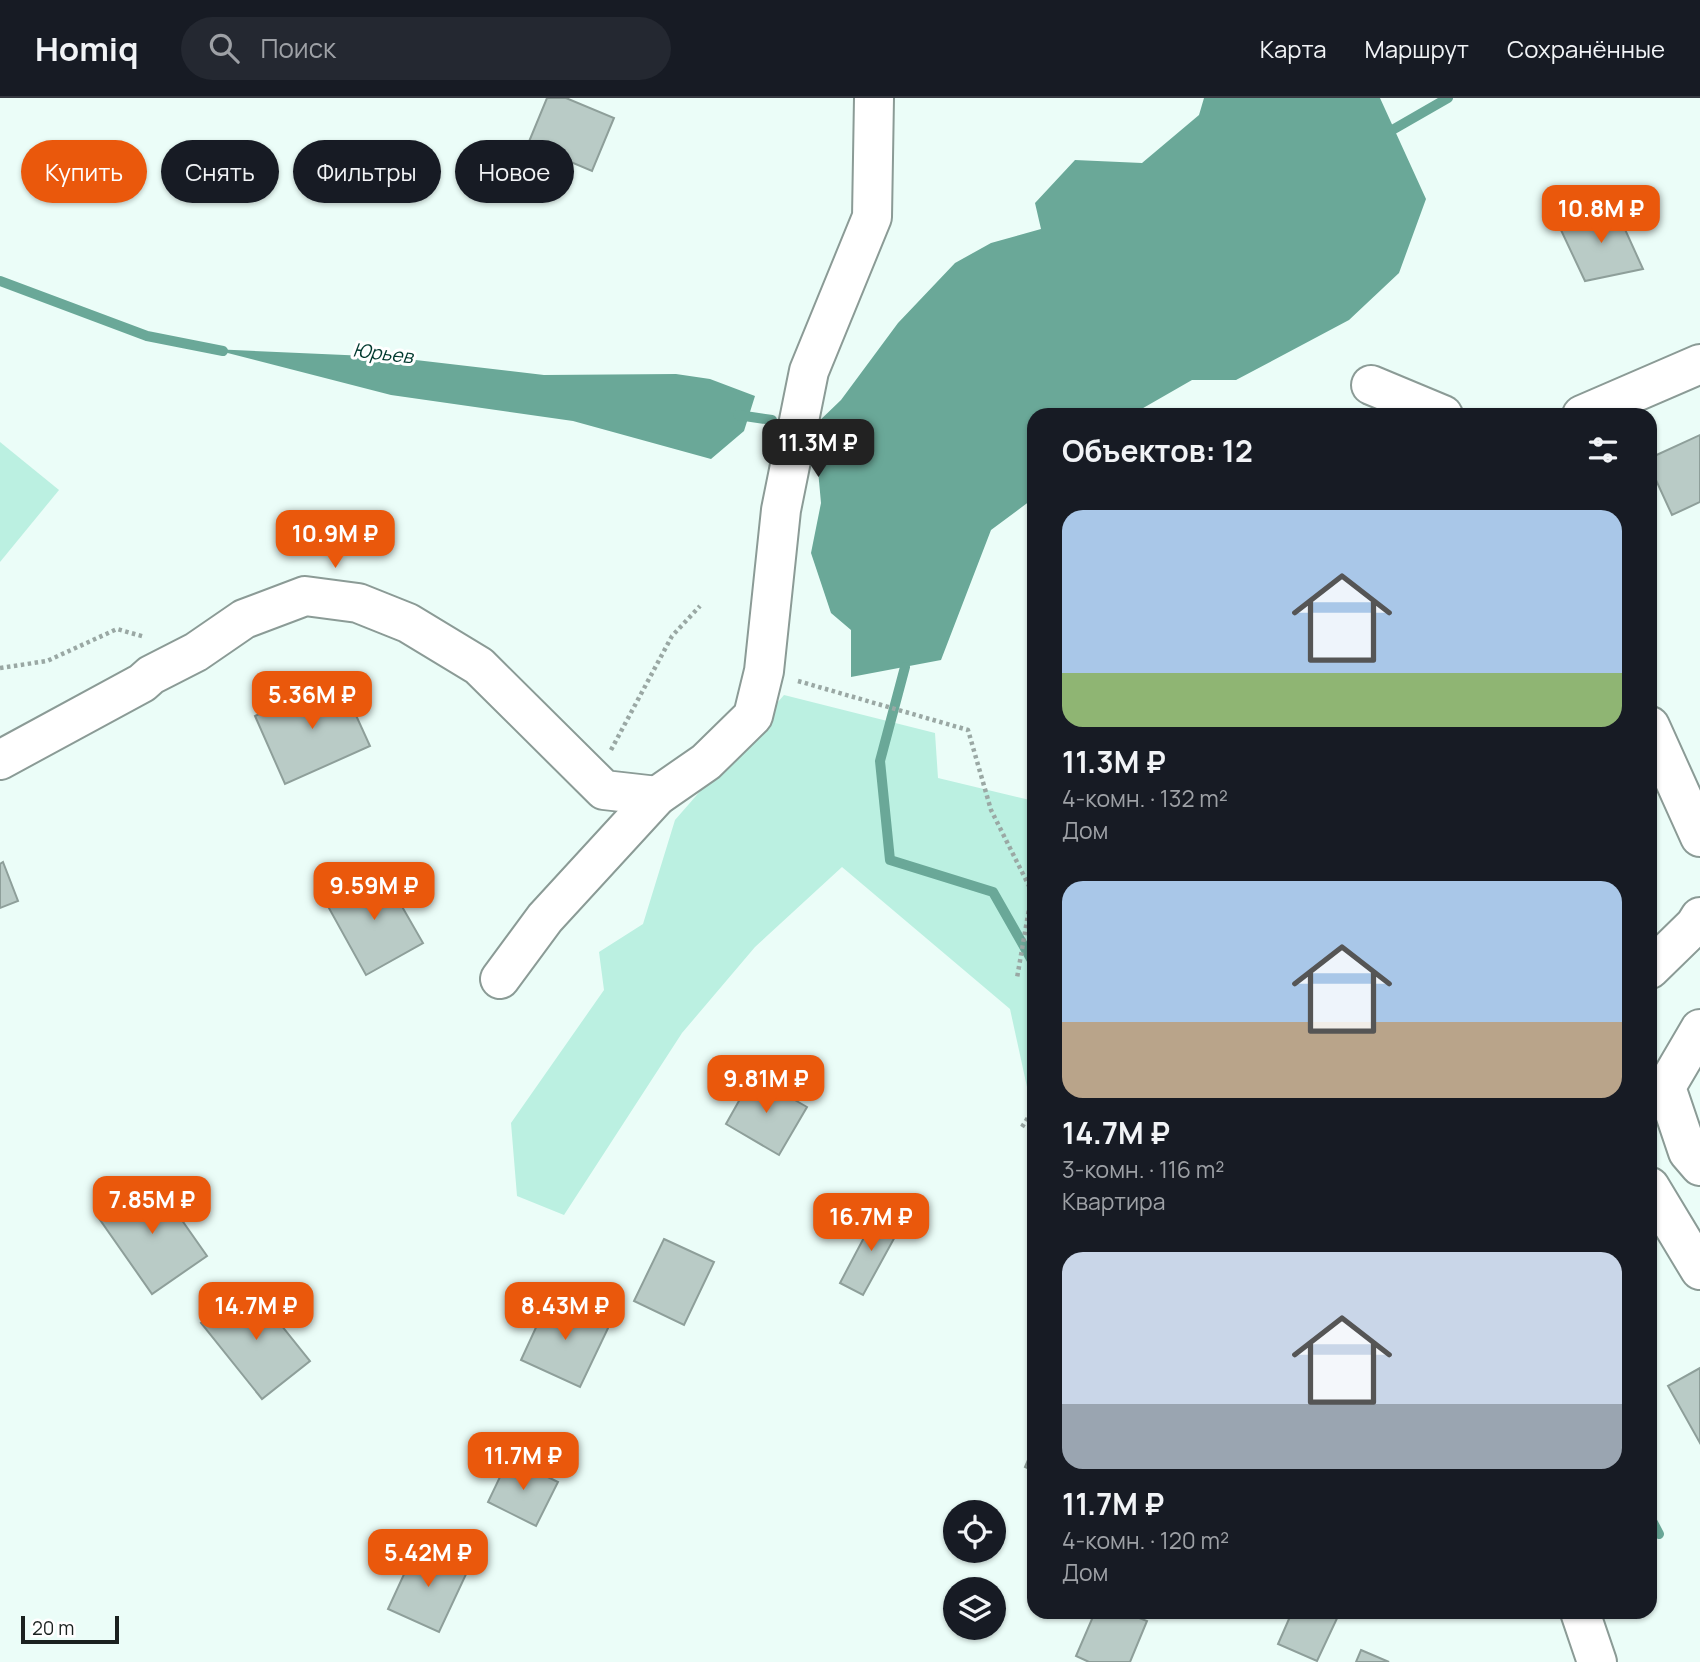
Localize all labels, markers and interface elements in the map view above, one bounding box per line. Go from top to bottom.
search box [181,17,671,80]
text: Homiq [35,26,139,71]
icon: search [205,29,243,67]
text: Поиск [261,30,336,66]
text: Карта [1260,32,1327,65]
text: Маршрут [1365,32,1469,65]
text: Сохранённые [1507,32,1665,65]
chip: Купить [21,140,147,203]
chip: Снять [161,140,279,203]
chip: Фильтры [293,140,441,203]
chip: Новое [455,140,574,203]
pin: 10.8M ₽ [1536,186,1666,245]
text: 10.8M ₽ [1558,192,1644,224]
water label: Юрьев [352,336,416,370]
pin: 11.3M ₽ [753,420,883,479]
text: 11.3M ₽ [778,426,858,458]
text: Объектов: 12 [1062,430,1253,471]
icon: filters [1584,431,1622,469]
pin: 10.9M ₽ [270,510,400,570]
text: 10.9M ₽ [292,517,378,549]
icon: home [1279,555,1405,681]
pin: 5.36M ₽ [247,672,377,731]
text: 5.36M ₽ [268,678,356,710]
text: 11.3M ₽ [1062,741,1166,782]
text: 4-комн. · 132 m² [1062,782,1228,814]
text: Дом [1062,814,1108,846]
pin: 9.59M ₽ [309,862,439,922]
text: 9.59M ₽ [330,869,418,901]
icon: home [1279,926,1405,1052]
pin: 9.81M ₽ [701,1056,831,1115]
text: 9.81M ₽ [723,1062,809,1094]
text: 14.7M ₽ [1062,1112,1170,1153]
text: 3-комн. · 116 m² [1062,1153,1224,1185]
pin: 7.85M ₽ [87,1176,217,1236]
text: 7.85M ₽ [109,1183,195,1215]
text: Квартира [1062,1185,1166,1217]
pin: 16.7M ₽ [806,1194,936,1253]
text: 16.7M ₽ [829,1200,913,1232]
pin: 14.7M ₽ [191,1282,321,1342]
pin: 8.43M ₽ [500,1282,630,1342]
text: 14.7M ₽ [215,1289,297,1321]
text: 8.43M ₽ [521,1289,609,1321]
icon: home [1279,1297,1405,1423]
pin: 11.7M ₽ [458,1432,588,1492]
text: 11.7M ₽ [484,1439,562,1471]
text: 11.7M ₽ [1062,1483,1164,1524]
map controls [943,1500,1006,1640]
button: locate [943,1500,1006,1563]
text: 4-комн. · 120 m² [1062,1524,1229,1556]
pin: 5.42M ₽ [363,1530,493,1589]
text: 5.42M ₽ [384,1536,472,1568]
text: Дом [1062,1556,1108,1588]
button: layers [943,1577,1006,1640]
scale bar [21,1613,119,1645]
text: 20 m [32,1615,74,1641]

